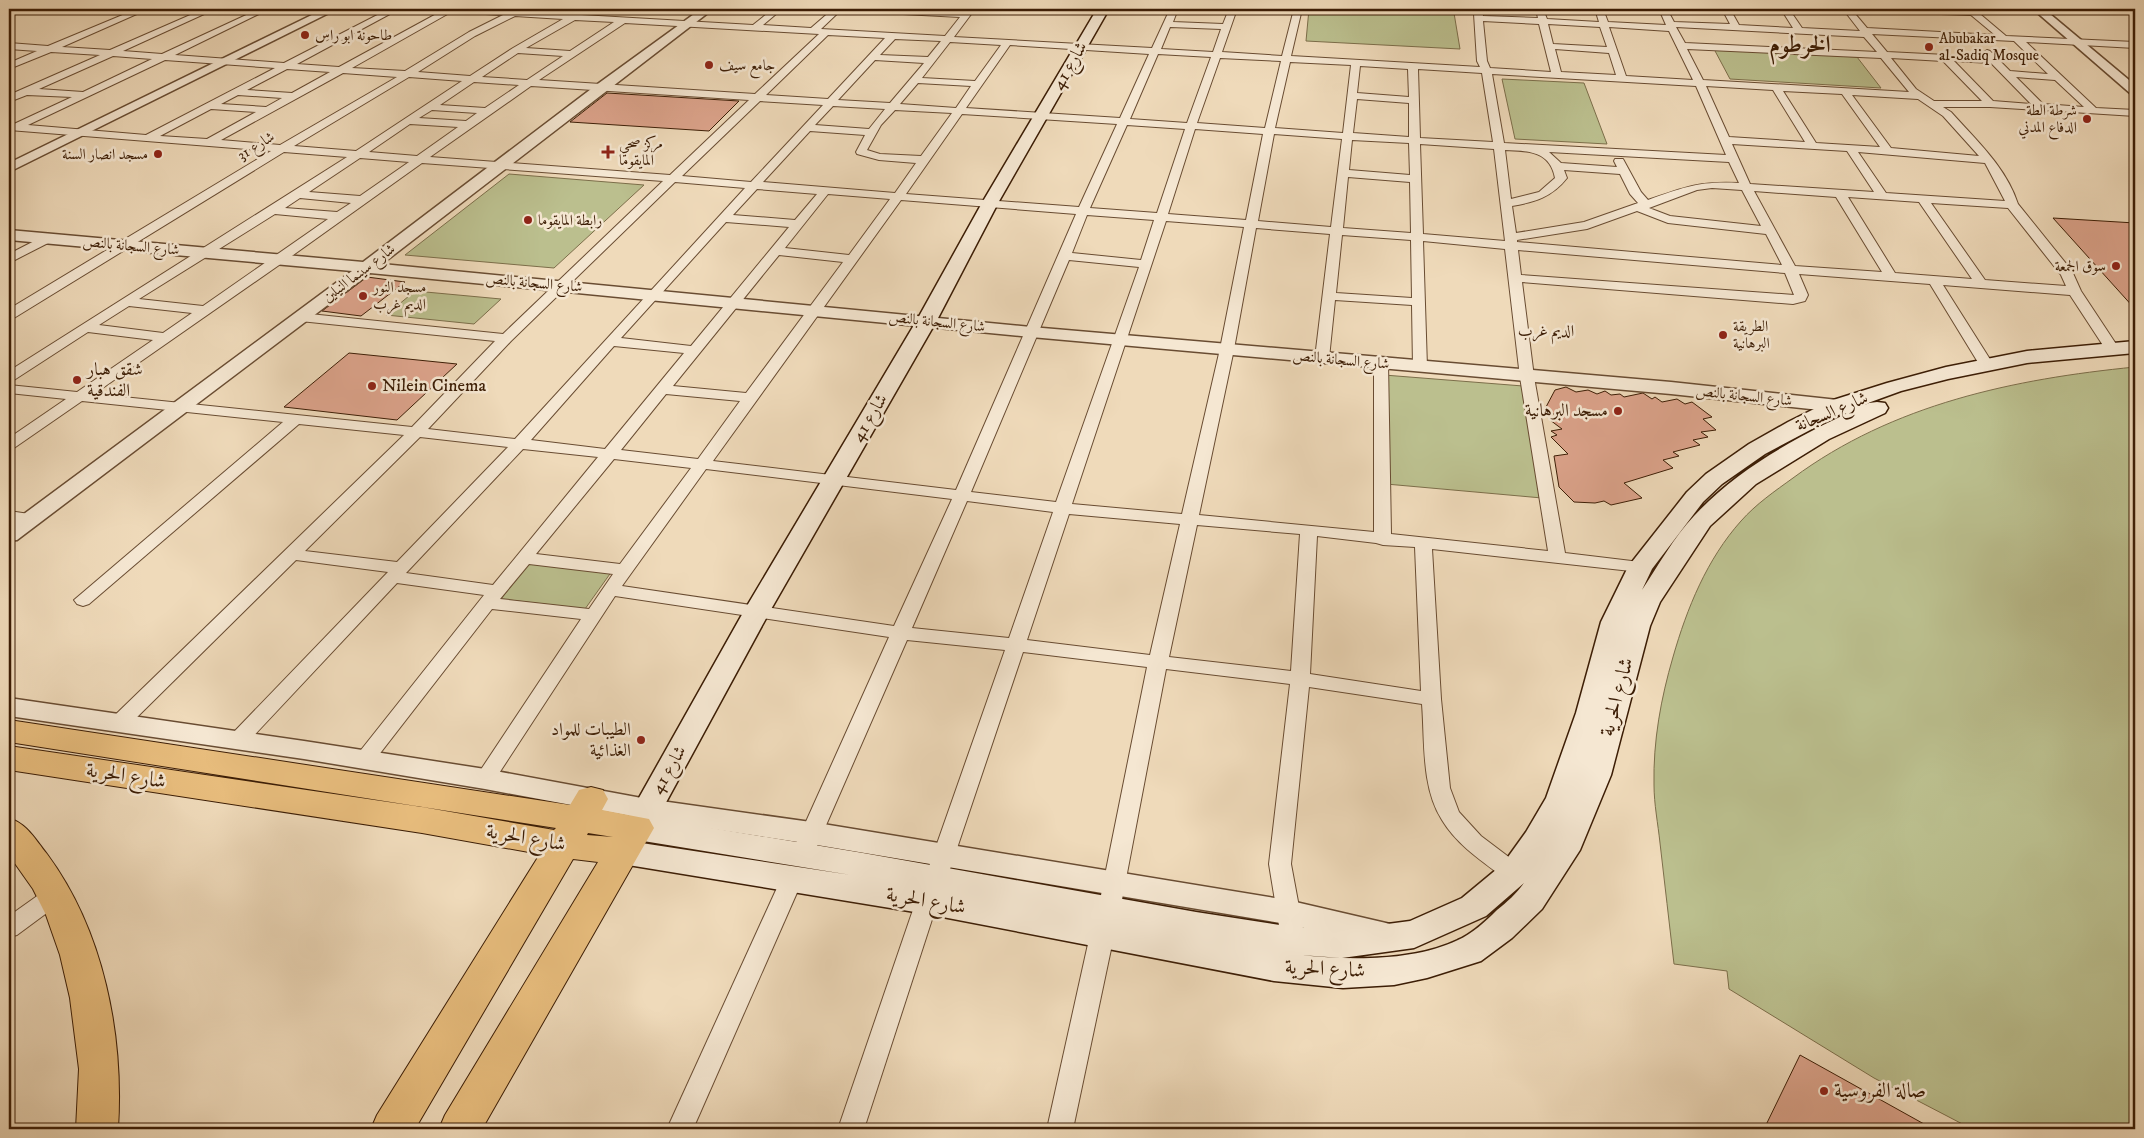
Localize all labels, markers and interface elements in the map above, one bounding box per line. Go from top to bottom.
place label: طاحونة ابو راس [315,26,392,45]
marker: طاحونة ابو راس [299,29,311,41]
place label: Abubakar al-Sadiq Mosque [1939,29,2039,65]
district label: الخرطوم [1769,30,1831,65]
street label: شارع 41 [1047,38,1095,96]
marker: Abubakar al-Sadiq Mosque [1923,41,1935,53]
place label: جامع سيف [719,56,775,79]
marker: جامع سيف [703,59,715,71]
place label: شرطة الطة الدفاع المدني [2018,101,2077,140]
marker: شرطة الطة الدفاع المدني [2081,113,2093,125]
street label: شارع 31 [234,127,280,167]
place label: مركز صحي المايقوما [619,134,663,170]
place label: مسجد انصار السنة [62,145,148,164]
marker: مركز صحي المايقوما [601,145,615,159]
marker: مسجد انصار السنة [152,148,164,160]
place label: رابطة المايقوما [538,211,602,230]
marker: رابطة المايقوما [522,214,534,226]
street label: شارع السجانة بالنص [82,232,180,263]
street label: شارع سينما النيلين [319,239,401,309]
place label: سوق الجمعة [2055,257,2106,276]
marker: سوق الجمعة [2110,260,2122,272]
street label: شارع السجانة بالنص [485,269,583,300]
place label: مسجد النور الديم غرب [371,278,426,317]
marker: مسجد النور الديم غرب [357,290,369,302]
street label: شارع السجانة بالنص [887,307,986,340]
place label: الطريقة البرهانية [1733,317,1770,353]
district label: الديم غرب [1518,321,1574,345]
marker: الطريقة البرهانية [1717,329,1729,341]
street label: شارع السجانة بالنص [1292,346,1390,377]
place label: شقق هبار الفندقية [85,359,143,402]
marker: شقق هبار الفندقية [71,374,83,386]
place label: Nilein Cinema [382,375,487,397]
marker: Nilein Cinema [366,380,378,392]
street label: شارع السجانة بالنص [1694,381,1793,414]
street label: شارع السجانة [1793,387,1873,440]
street label: شارع 41 [847,390,895,448]
place label: مسجد البرهانية [1525,400,1608,422]
marker: مسجد البرهانية [1612,405,1624,417]
street label: شارع الحرية [1594,655,1644,740]
place label: الطيبات للمواد الغذائية [551,719,631,762]
marker: الطيبات للمواد الغذائية [635,734,647,746]
street label: شارع 41 [646,742,694,800]
street label: شارع الحرية [84,757,168,799]
street label: شارع الحرية [483,818,568,862]
street label: شارع الحرية [883,881,968,925]
street label: شارع الحرية [1284,954,1366,988]
place label: صالة الفروسية [1834,1078,1926,1104]
marker: صالة الفروسية [1818,1085,1830,1097]

